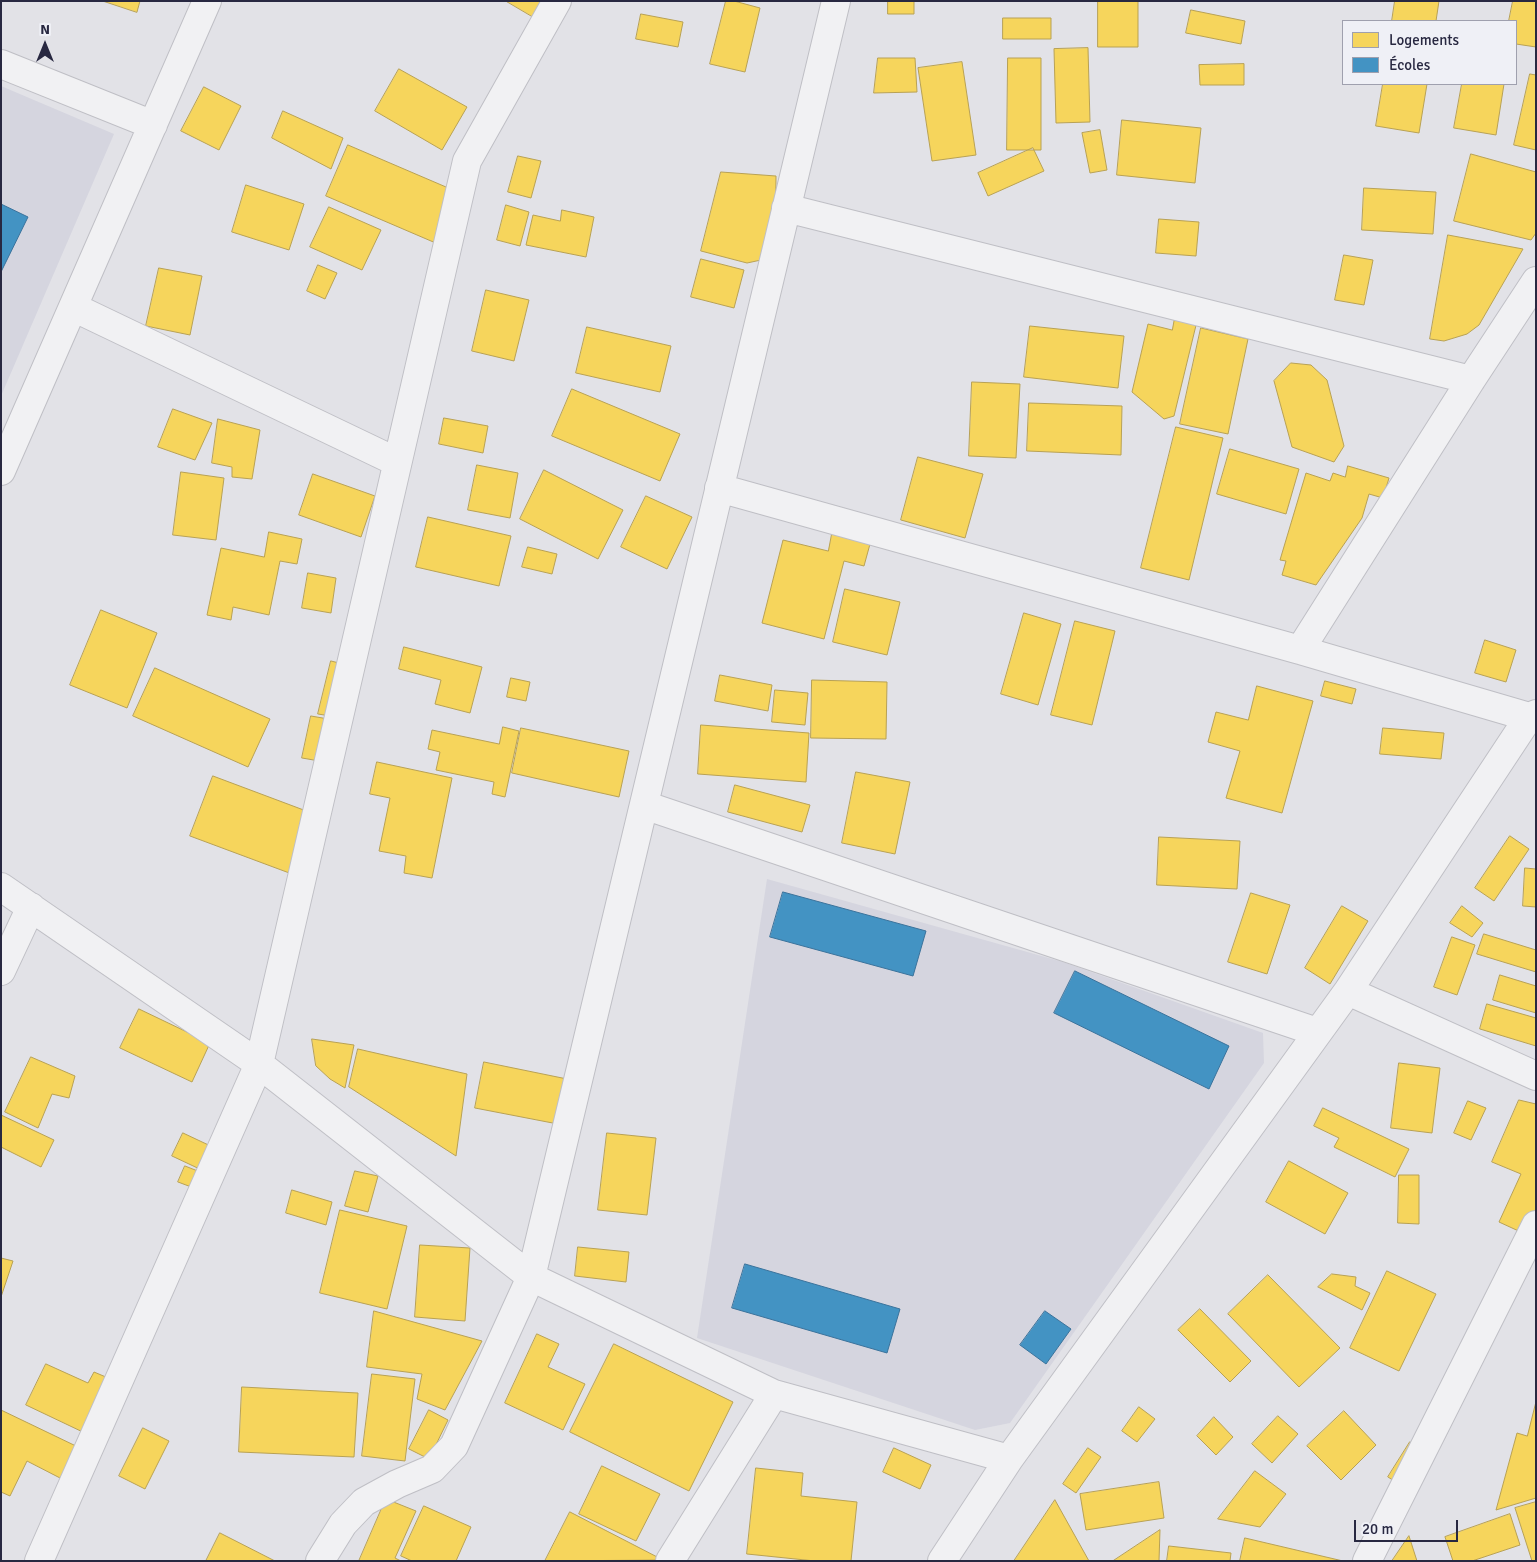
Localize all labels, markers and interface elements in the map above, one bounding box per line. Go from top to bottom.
north arrow [20,20,70,70]
legend [1342,20,1517,85]
text: N [40,21,50,38]
text: Logements [1389,31,1459,49]
text: Écoles [1389,56,1430,74]
scale bar [1357,1510,1461,1542]
text: 20 m [1362,1520,1393,1538]

